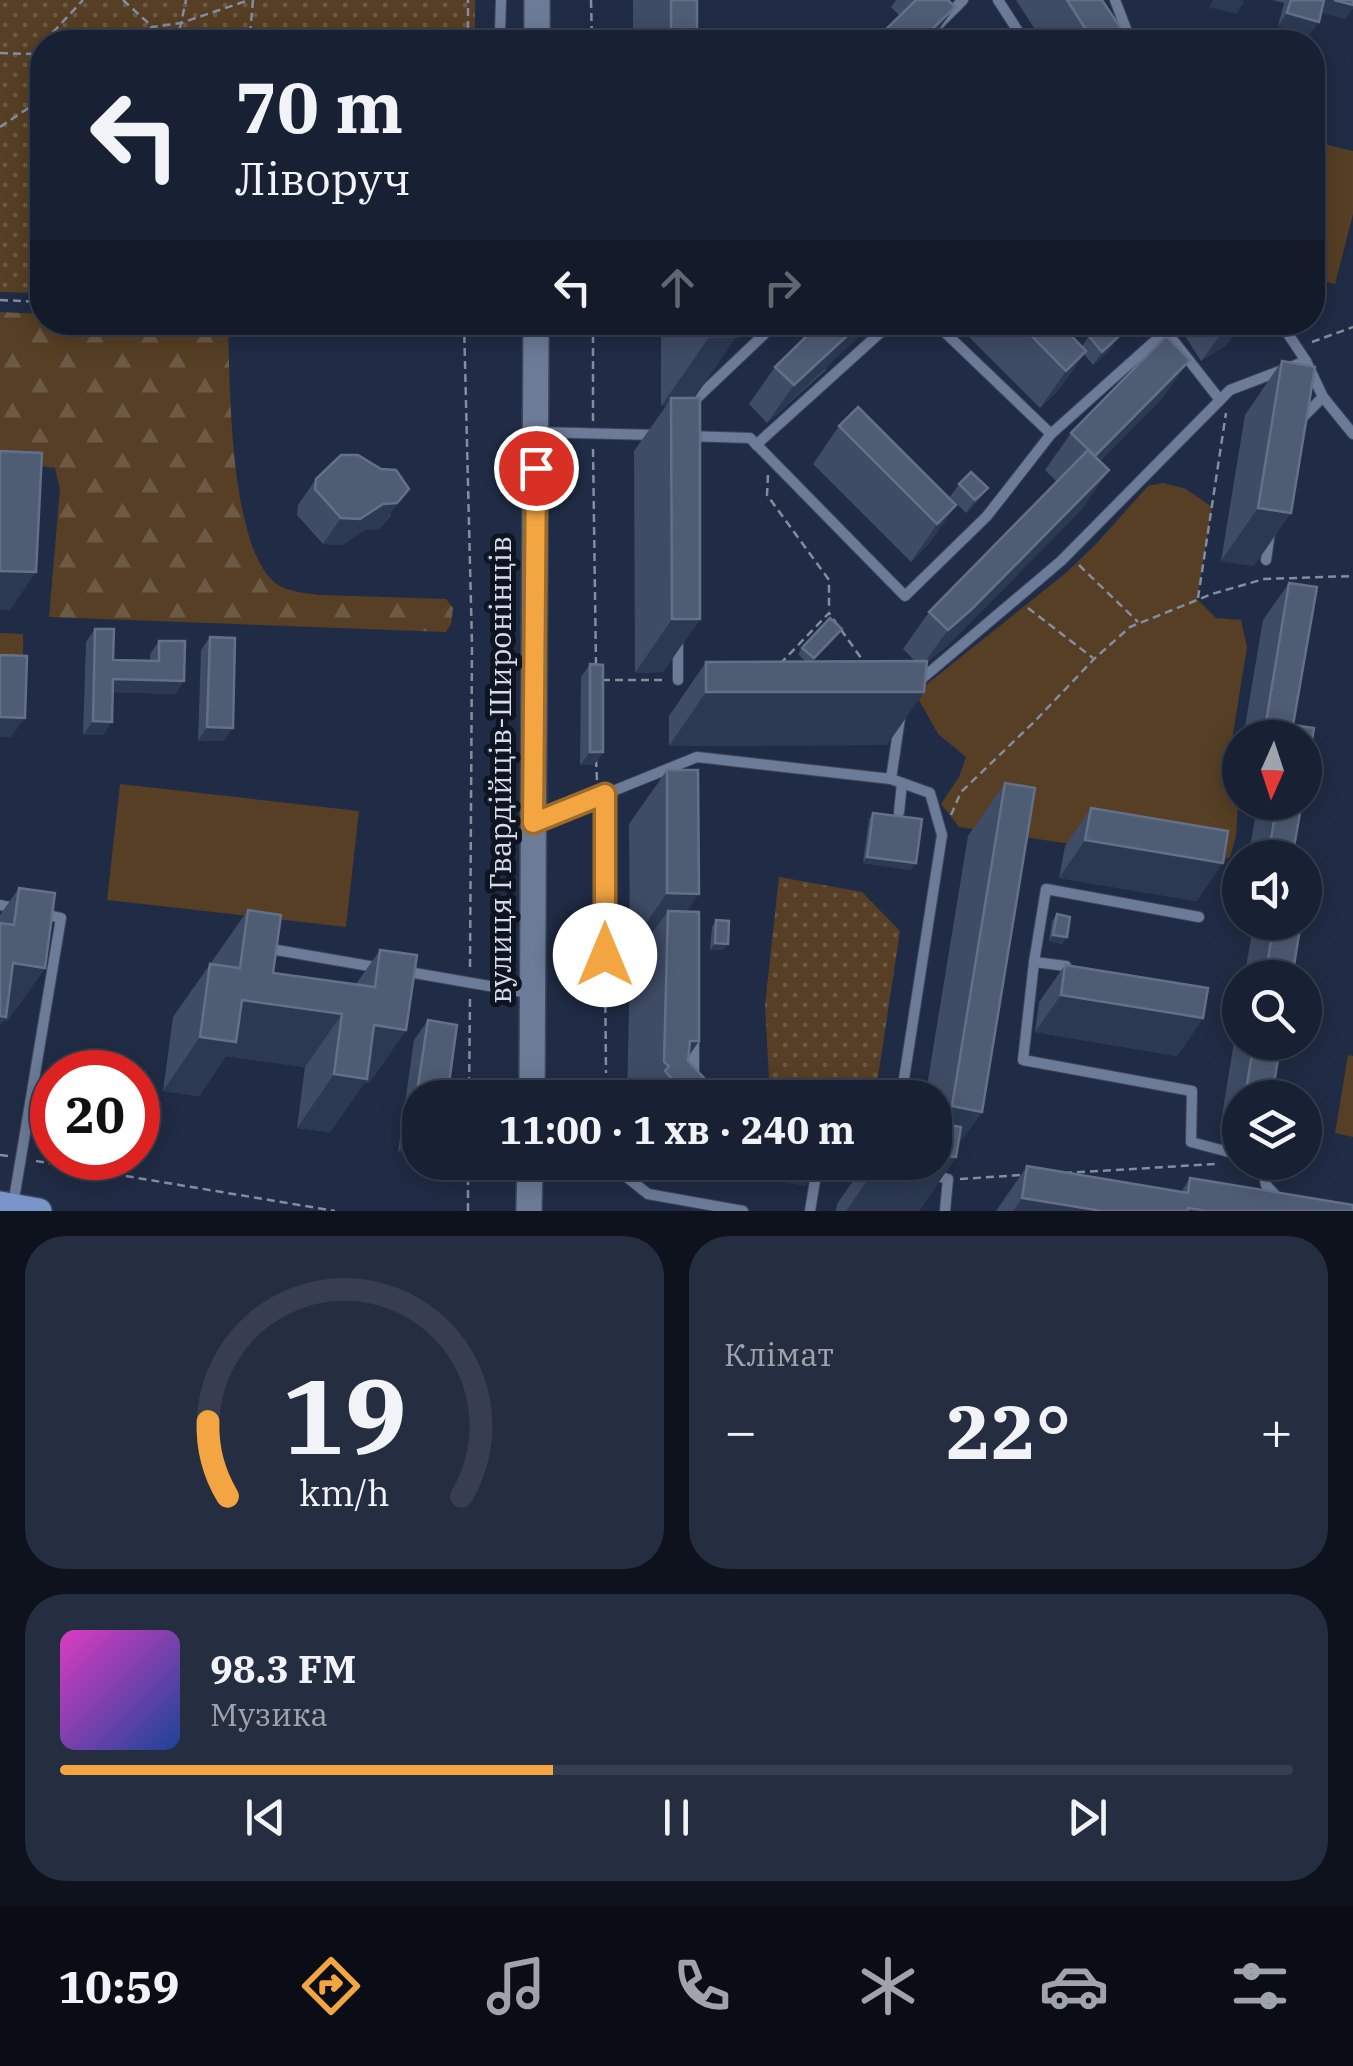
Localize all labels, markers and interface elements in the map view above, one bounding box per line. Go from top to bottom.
text: 70 m [235,61,403,152]
icon: left [70,70,200,200]
text: Ліворуч [235,149,411,207]
icon: left [545,260,600,315]
icon: ahead [650,260,705,315]
icon: right [755,260,810,315]
pin [494,426,579,511]
icon: arrive [509,441,564,496]
street label: вулиця Гвардійців-Широнінців [480,536,519,1004]
north arrow [1222,720,1322,820]
map controls [1222,720,1322,1180]
button: sound [1222,840,1322,940]
position arrow [553,903,657,1007]
button: search [1222,960,1322,1060]
speed limit sign: 20 [30,1050,160,1180]
button: layers [1222,1080,1322,1180]
text: 11:00 · 1 хв · 240 m [499,1105,855,1154]
text: Клімат [724,1333,834,1375]
text: 19 [282,1347,407,1483]
text: 22° [946,1382,1071,1480]
text: − [724,1395,757,1466]
text: + [1260,1395,1293,1466]
text: km/h [299,1469,390,1516]
text: 98.3 FM [210,1644,356,1693]
text: Музика [210,1693,328,1735]
icon: previous [238,1790,293,1845]
icon: pause [649,1790,704,1845]
icon: next [1060,1790,1115,1845]
icon: directions [296,1951,366,2021]
icon: music [481,1951,551,2021]
icon: phone [667,1951,737,2021]
icon: climate [853,1951,923,2021]
icon: car [1039,1951,1109,2021]
icon: filters [1225,1951,1295,2021]
text: 10:59 [58,1957,180,2015]

